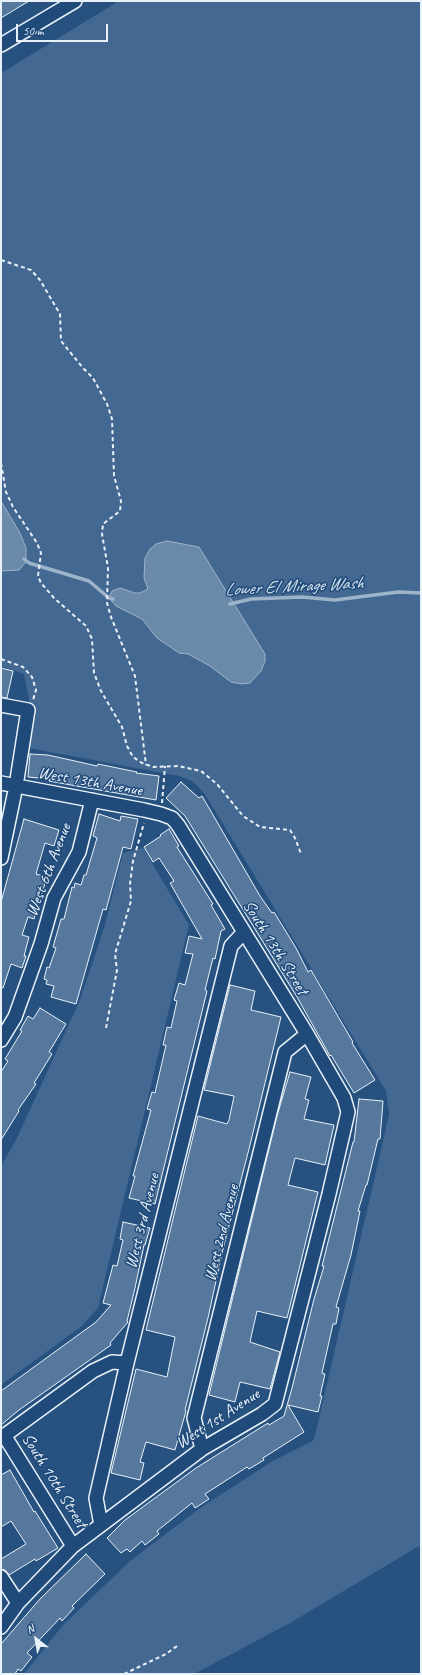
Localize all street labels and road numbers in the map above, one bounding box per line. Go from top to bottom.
street label: West 13th Avenue [36,763,144,801]
street label: West 6th Avenue [22,821,76,919]
street label: South 13th Street [238,897,312,999]
street label: West 3rd Avenue [121,1171,165,1271]
street label: West 2nd Avenue [200,1183,244,1283]
street label: West 1st Avenue [172,1384,264,1454]
street label: South 10th Street [17,1430,91,1532]

